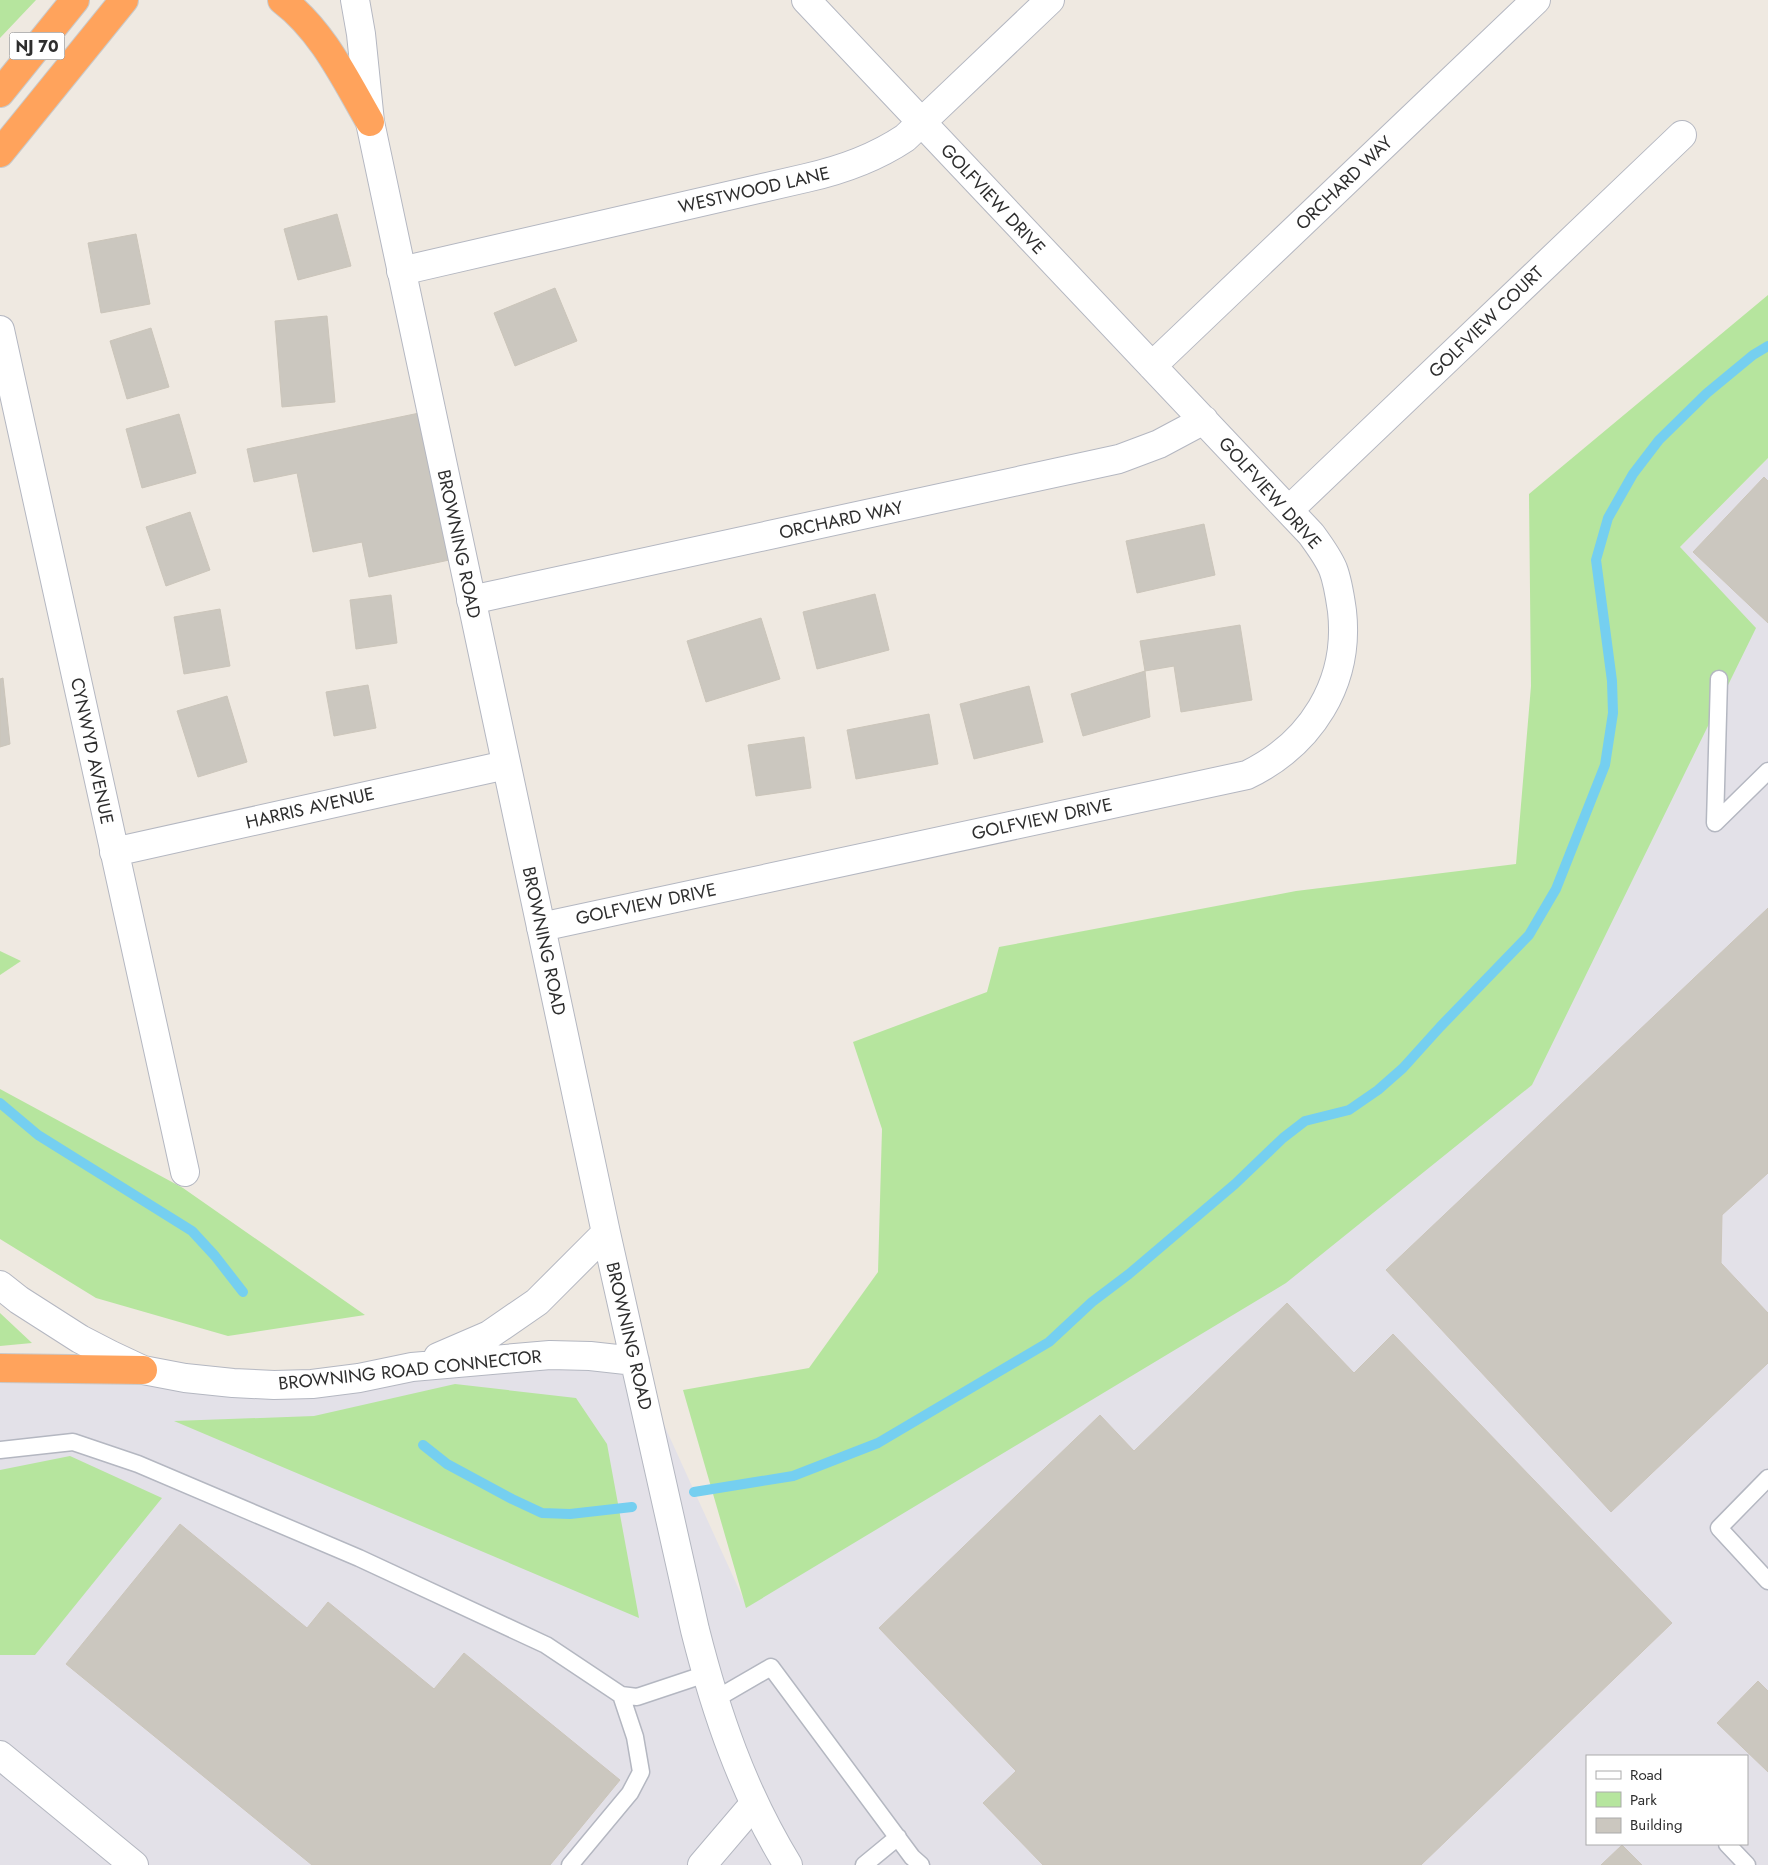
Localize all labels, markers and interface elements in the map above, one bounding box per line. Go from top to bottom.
road number: NJ 70 [10,32,64,59]
street label: ORCHARD WAY [1290,129,1399,236]
street label: GOLFVIEW DRIVE [935,138,1051,260]
street label: WESTWOOD LANE [676,160,832,220]
street label: GOLFVIEW COURT [1423,260,1550,384]
street label: GOLFVIEW DRIVE [1212,431,1328,555]
street label: BROWNING ROAD [431,467,487,621]
street label: ORCHARD WAY [777,494,906,546]
street label: CYNWYD AVENUE [64,675,120,827]
street label: HARRIS AVENUE [243,781,377,835]
street label: GOLFVIEW DRIVE [969,791,1115,847]
street label: BROWNING ROAD [516,864,572,1018]
street label: GOLFVIEW DRIVE [573,876,719,932]
street label: BROWNING ROAD [599,1259,659,1413]
street label: BROWNING ROAD CONNECTOR [277,1343,543,1397]
legend [1586,1755,1748,1845]
text: Road [1630,1764,1662,1786]
text: Park [1630,1789,1657,1811]
text: Building [1630,1814,1682,1836]

